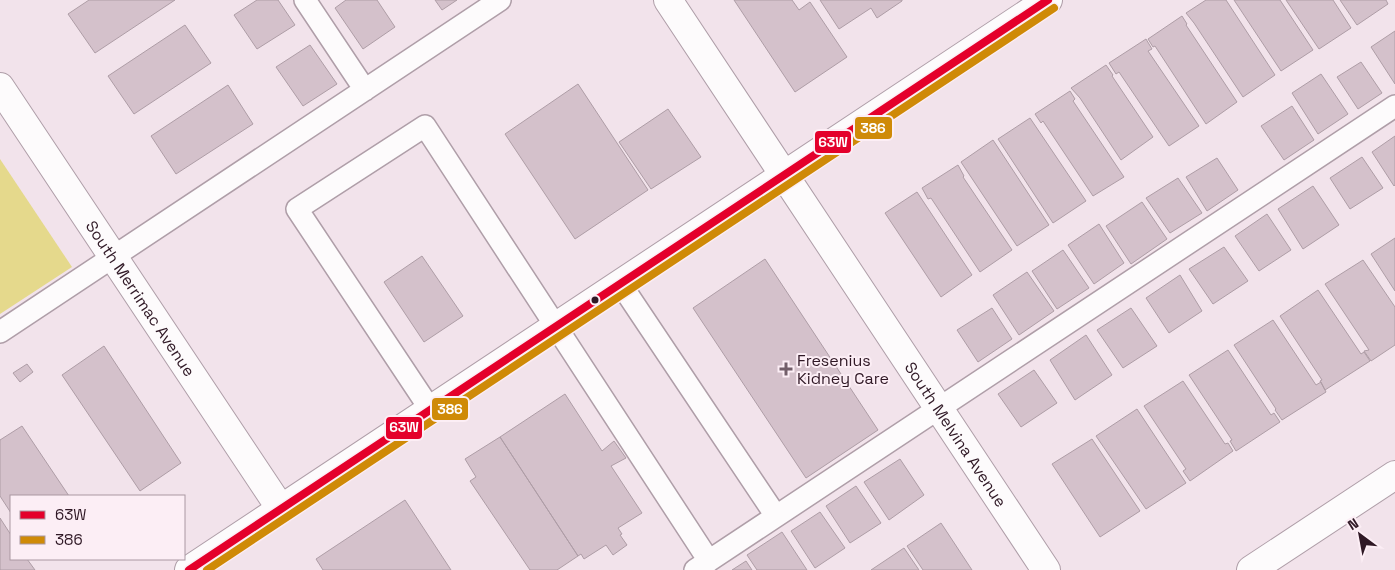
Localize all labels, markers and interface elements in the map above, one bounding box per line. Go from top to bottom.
line badge: 386 [854,116,893,140]
text: 386 [860,119,886,137]
line badge: 63W [814,130,852,154]
text: 63W [818,133,848,151]
street label: South Merrimac Avenue [81,216,200,380]
unlabelled marker [590,295,600,305]
place label: Fresenius Kidney Care [797,350,889,389]
street label: South Melvina Avenue [900,358,1012,511]
marker: Fresenius Kidney Care [779,362,793,376]
line badge: 386 [431,397,469,421]
text: 386 [437,400,463,418]
line badge: 63W [385,416,423,440]
text: 63W [389,418,419,436]
legend [10,495,185,560]
text: 63W [55,505,86,524]
north arrow [1335,510,1385,560]
text: N [1344,514,1362,534]
text: 386 [55,530,83,549]

